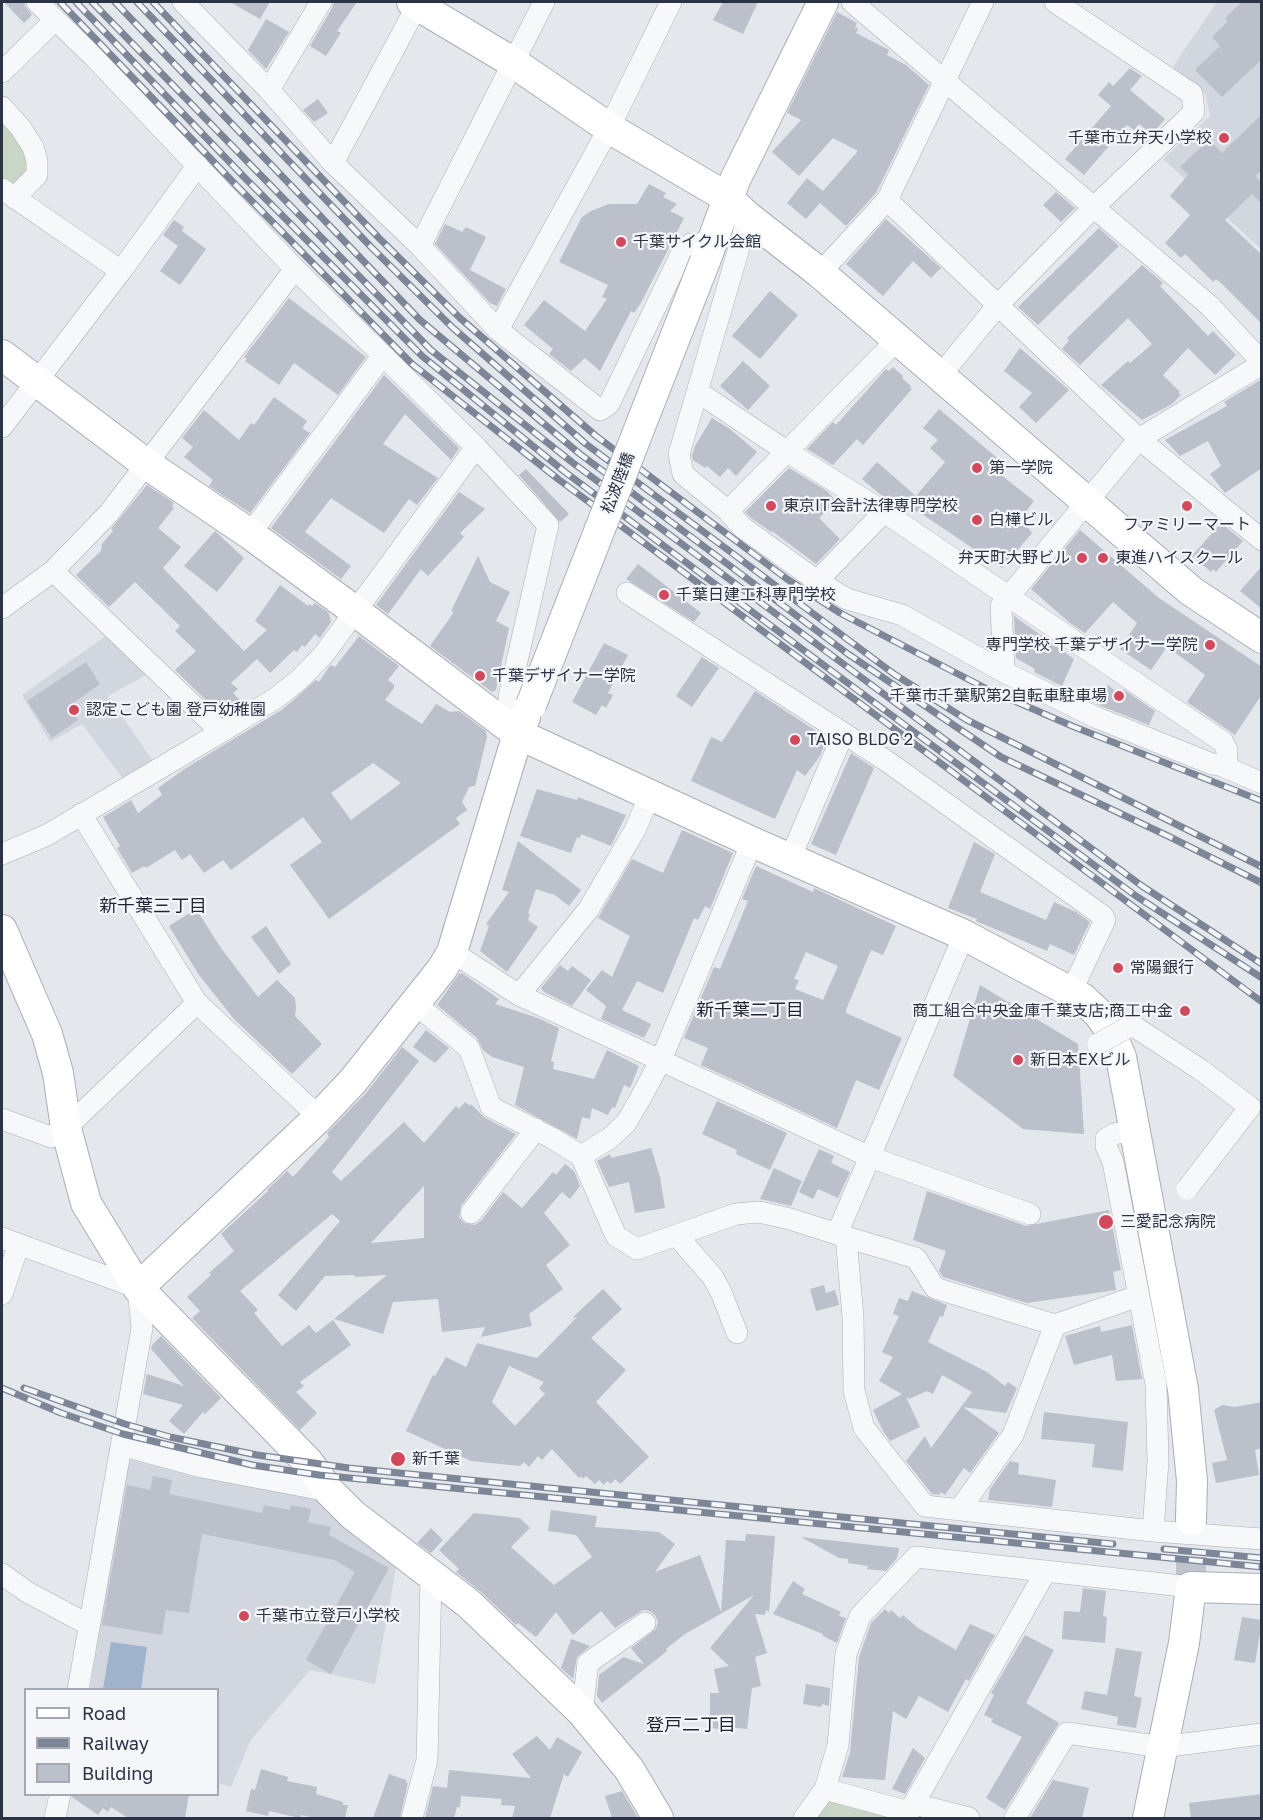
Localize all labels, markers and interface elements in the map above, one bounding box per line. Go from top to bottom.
place label: 千葉市立弁天小学校 [1068,128,1212,148]
marker: 千葉市立弁天小学校 [1217,131,1231,145]
place label: 千葉サイクル会館 [633,232,761,252]
marker: 千葉サイクル会館 [614,235,628,249]
street label: 松波陸橋 [598,450,638,516]
place label: 第一学院 [989,458,1053,478]
marker: 第一学院 [970,461,984,475]
place label: 東京IT会計法律専門学校 [783,496,958,516]
marker: 東京IT会計法律専門学校 [764,499,778,513]
marker: ファミリーマート [1180,499,1194,513]
place label: 白樺ビル [989,510,1053,530]
marker: 白樺ビル [970,513,984,527]
place label: ファミリーマート [1123,515,1251,535]
place label: 弁天町大野ビル [958,548,1070,568]
place label: 東進ハイスクール [1115,548,1243,568]
marker: 弁天町大野ビル [1075,551,1089,565]
marker: 東進ハイスクール [1096,551,1110,565]
place label: 千葉日建工科専門学校 [676,585,836,605]
marker: 千葉日建工科専門学校 [657,588,671,602]
place label: 専門学校 千葉デザイナー学院 [986,635,1198,655]
marker: 専門学校 千葉デザイナー学院 [1203,638,1217,652]
place label: 千葉デザイナー学院 [492,666,636,686]
marker: 千葉デザイナー学院 [473,669,487,683]
place label: 千葉市千葉駅第2自転車駐車場 [890,686,1107,706]
marker: 千葉市千葉駅第2自転車駐車場 [1112,689,1126,703]
place label: 認定こども園 登戸幼稚園 [86,700,266,720]
marker: 認定こども園 登戸幼稚園 [67,703,81,717]
place label: TAISO BLDG 2 [807,730,913,750]
marker: TAISO BLDG 2 [788,733,802,747]
district label: 新千葉三丁目 [99,895,207,917]
place label: 常陽銀行 [1130,958,1194,978]
marker: 常陽銀行 [1111,961,1125,975]
district label: 新千葉二丁目 [696,999,804,1021]
place label: 商工組合中央金庫千葉支店;商工中金 [912,1001,1173,1021]
marker: 商工組合中央金庫千葉支店;商工中金 [1178,1004,1192,1018]
place label: 新日本EXビル [1030,1050,1130,1070]
marker: 新日本EXビル [1011,1053,1025,1067]
place label: 三愛記念病院 [1120,1212,1216,1232]
marker: 三愛記念病院 [1097,1213,1115,1231]
place label: 新千葉 [412,1449,460,1469]
marker: 新千葉 [389,1450,407,1468]
place label: 千葉市立登戸小学校 [256,1606,400,1626]
marker: 千葉市立登戸小学校 [237,1609,251,1623]
legend [24,1688,219,1796]
text: Road [82,1702,126,1724]
district label: 登戸二丁目 [646,1714,736,1736]
text: Railway [82,1732,149,1754]
text: Building [82,1762,153,1784]

